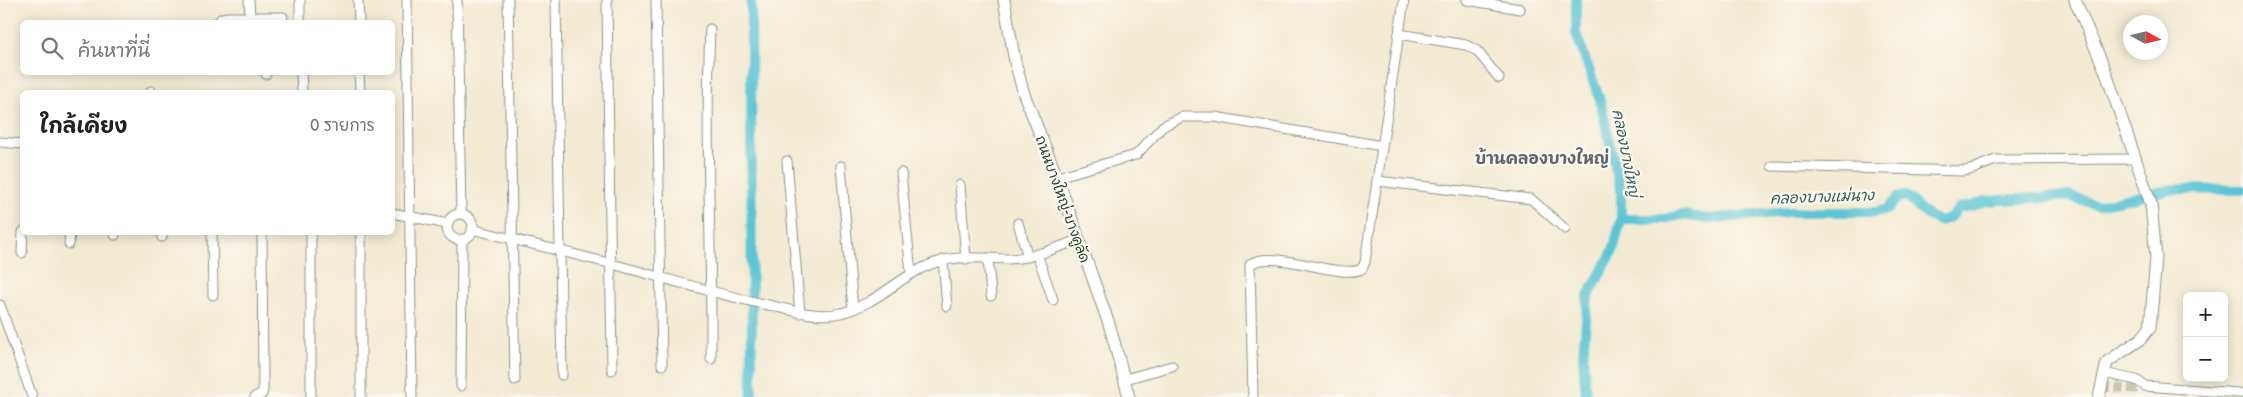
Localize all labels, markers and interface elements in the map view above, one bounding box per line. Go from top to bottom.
north arrow [2123,15,2168,60]
search box [20,20,395,75]
icon: search [38,34,66,62]
text: ค้นหาที่นี่ [78,40,150,63]
water label: คลองบางใหญ่ [1608,107,1645,202]
text: ใกล้เคียง [40,114,127,139]
text: 0 รายการ [310,117,375,136]
street label: ถนนบางใหญ่-บางคูลัด [1031,133,1094,265]
district label: บ้านคลองบางใหญ่ [1475,147,1609,169]
water label: คลองบางแม่นาง [1770,185,1876,209]
map controls [2183,292,2228,382]
button: + [2183,292,2228,337]
button: − [2183,337,2228,382]

